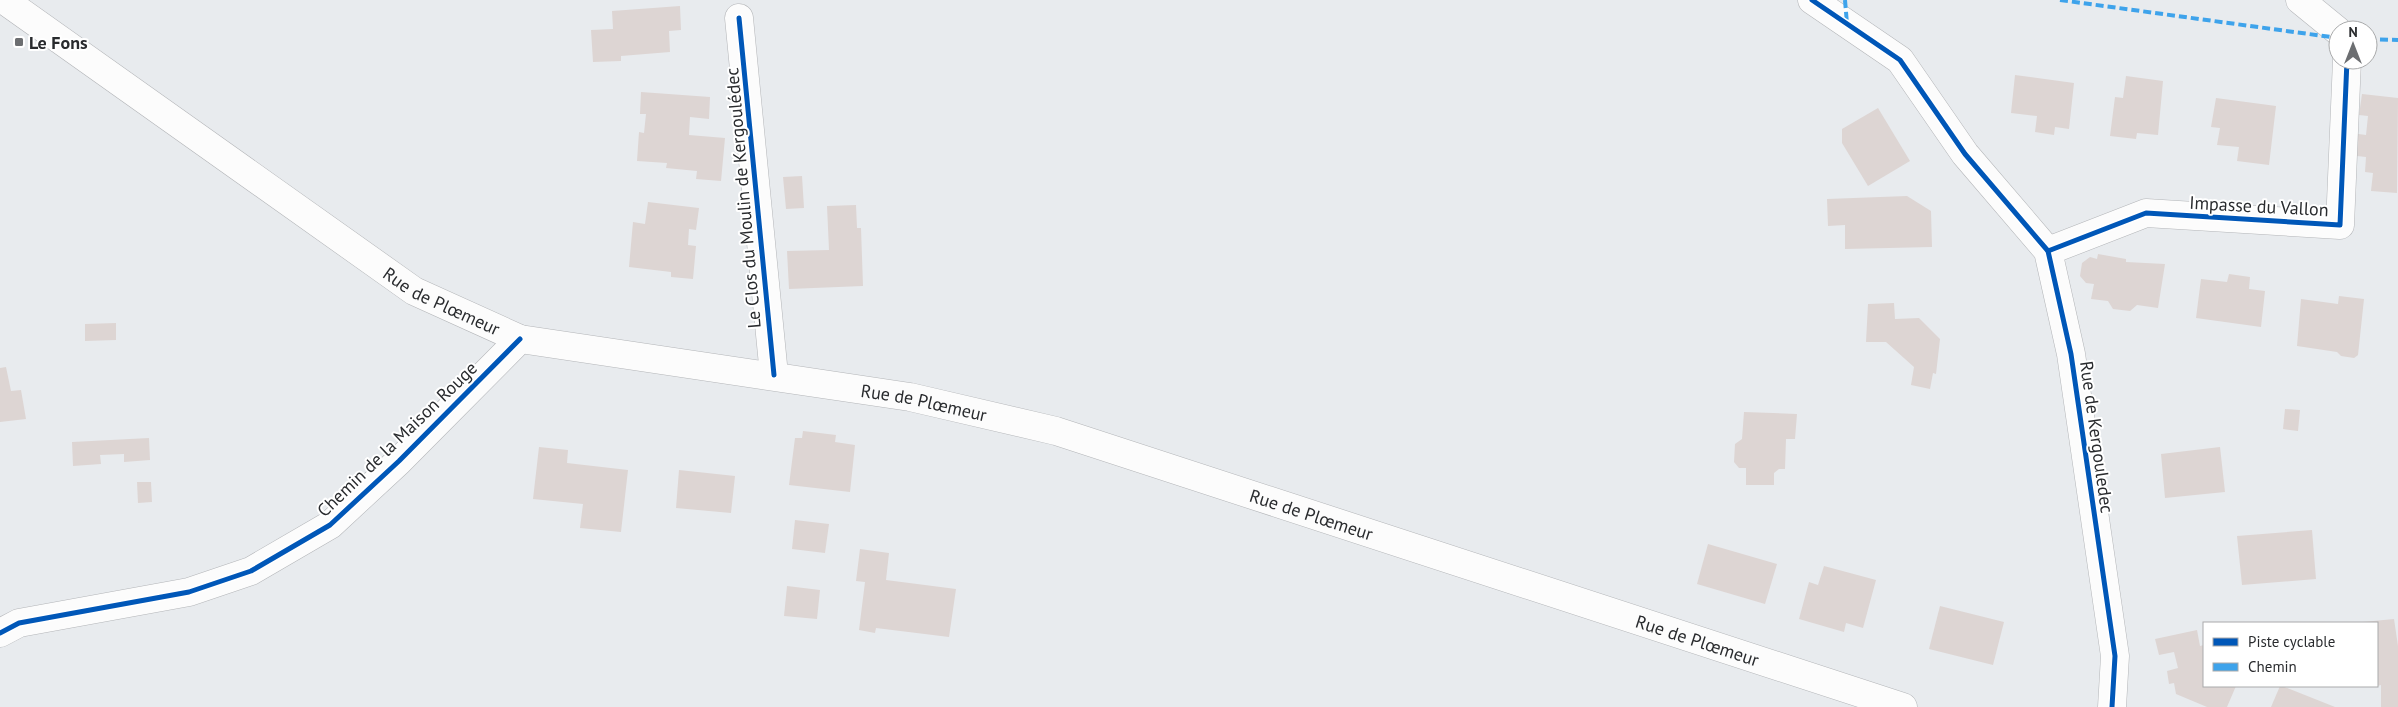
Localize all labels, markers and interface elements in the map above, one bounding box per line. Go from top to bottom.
north arrow [2328,20,2378,70]
text: N [2348,23,2358,41]
place label: Le Fons [29,31,88,54]
marker: Le Fons [13,36,25,48]
street label: Le Clos du Moulin de Kergoulédec [720,67,766,329]
street label: Impasse du Vallon [2189,191,2329,221]
street label: Rue de Plœmeur [379,261,504,340]
street label: Chemin de la Maison Rouge [312,356,482,522]
street label: Rue de Kergouledec [2075,359,2119,515]
street label: Rue de Plœmeur [859,378,989,426]
street label: Rue de Plœmeur [1247,483,1376,545]
street label: Rue de Plœmeur [1633,609,1762,671]
legend [2203,622,2378,687]
text: Piste cyclable [2248,632,2335,651]
text: Chemin [2248,657,2297,676]

